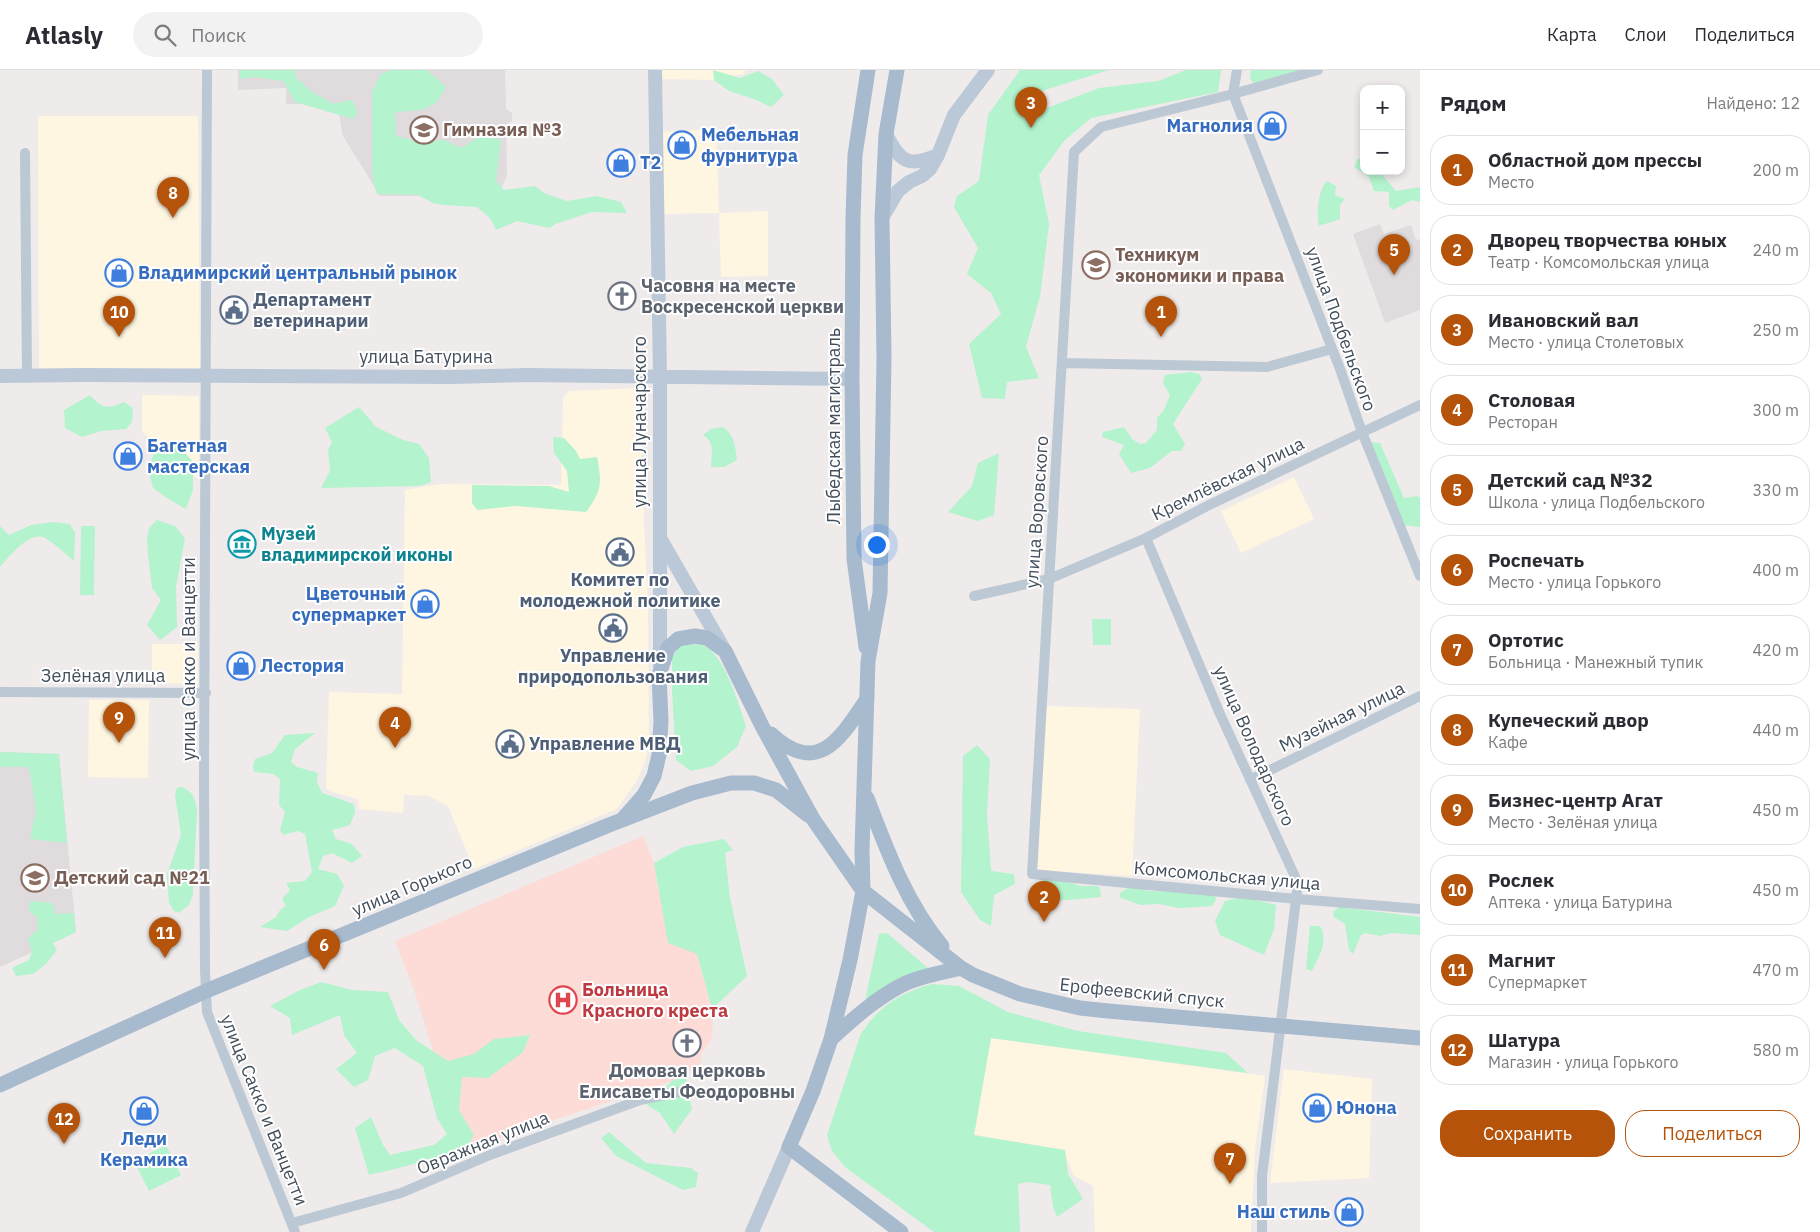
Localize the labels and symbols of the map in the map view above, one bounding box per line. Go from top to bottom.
pin: 3 [1015,87,1047,128]
shop icon: Магнолия [1257,111,1287,141]
place label: Магнолия [1166,114,1253,137]
school or university icon: Гимназия №3 [409,115,439,145]
place label: Гимназия №3 [443,118,562,141]
place label: Мебельная фурнитура [701,123,799,167]
shop icon: Мебельная фурнитура [667,130,697,160]
shop icon: T2 [606,148,636,178]
place label: T2 [640,151,661,174]
pin: 8 [157,177,189,218]
pin: 5 [1378,234,1410,275]
place label: Техникум экономики и права [1115,243,1284,287]
street label: улица Подбельского [1301,244,1382,414]
school or university icon: Техникум экономики и права [1081,250,1111,280]
shop icon: Владимирский центральный рынок [104,258,134,288]
place label: Владимирский центральный рынок [138,261,457,284]
place label: Часовня на месте Воскресенской церкви [641,274,844,318]
church icon: Часовня на месте Воскресенской церкви [607,281,637,311]
place label: Департамент ветеринарии [253,288,372,332]
public building icon: Департамент ветеринарии [219,295,249,325]
pin: 10 [103,296,135,337]
pin: 1 [1145,296,1177,337]
street label: Лыбедская магистраль [822,328,845,524]
street label: улица Луначарского [628,336,651,508]
street label: улица Батурина [359,345,493,368]
street label: Кремлёвская улица [1148,431,1308,525]
place label: Багетная мастерская [147,434,250,478]
street label: улица Воровского [1020,435,1053,589]
shop icon: Багетная мастерская [113,441,143,471]
place label: Музей владимирской иконы [261,522,453,566]
museum icon: Музей владимирской иконы [227,529,257,559]
your location [864,532,890,558]
public building icon: Комитет по молодежной политике [605,537,635,567]
street label: улица Сакко и Ванцетти [177,557,200,761]
place label: Комитет по молодежной политике [519,568,721,612]
place label: Цветочный супермаркет [292,582,406,626]
shop icon: Цветочный супермаркет [410,589,440,619]
public building icon: Управление природопользования [598,613,628,643]
place label: Управление природопользования [518,644,708,688]
shop icon: Лестория [226,651,256,681]
place label: Лестория [260,654,344,677]
street label: улица Володарского [1209,662,1300,830]
street label: Зелёная улица [41,664,166,687]
street label: Музейная улица [1275,676,1409,757]
pin: 9 [103,702,135,743]
pin: 4 [379,707,411,748]
public building icon: Управление МВД [495,729,525,759]
place label: Управление МВД [529,732,681,755]
street label: улица Горького [348,850,475,921]
street label: Комсомольская улица [1133,856,1322,895]
school or university icon: Детский сад №21 [20,863,50,893]
place label: Детский сад №21 [54,866,210,889]
pin: 2 [1028,881,1060,922]
pin: 11 [149,917,181,958]
pin: 6 [308,929,340,970]
street label: Ерофеевский спуск [1058,972,1226,1013]
place label: Больница Красного креста [582,978,728,1022]
hospital icon: Больница Красного креста [548,985,578,1015]
street label: улица Сакко и Ванцетти [216,1011,313,1209]
church icon: Домовая церковь Елисаветы Феодоровны [672,1028,702,1058]
place label: Домовая церковь Елисаветы Феодоровны [579,1059,795,1103]
shop icon: Юнона [1302,1093,1332,1123]
shop icon: Леди Керамика [129,1096,159,1126]
place label: Юнона [1336,1096,1397,1119]
pin: 12 [48,1103,80,1144]
street label: Овражная улица [413,1105,553,1180]
place label: Леди Керамика [100,1127,188,1171]
pin: 7 [1214,1143,1246,1184]
shop icon: Наш стиль [1334,1197,1364,1227]
place label: Наш стиль [1237,1200,1330,1223]

